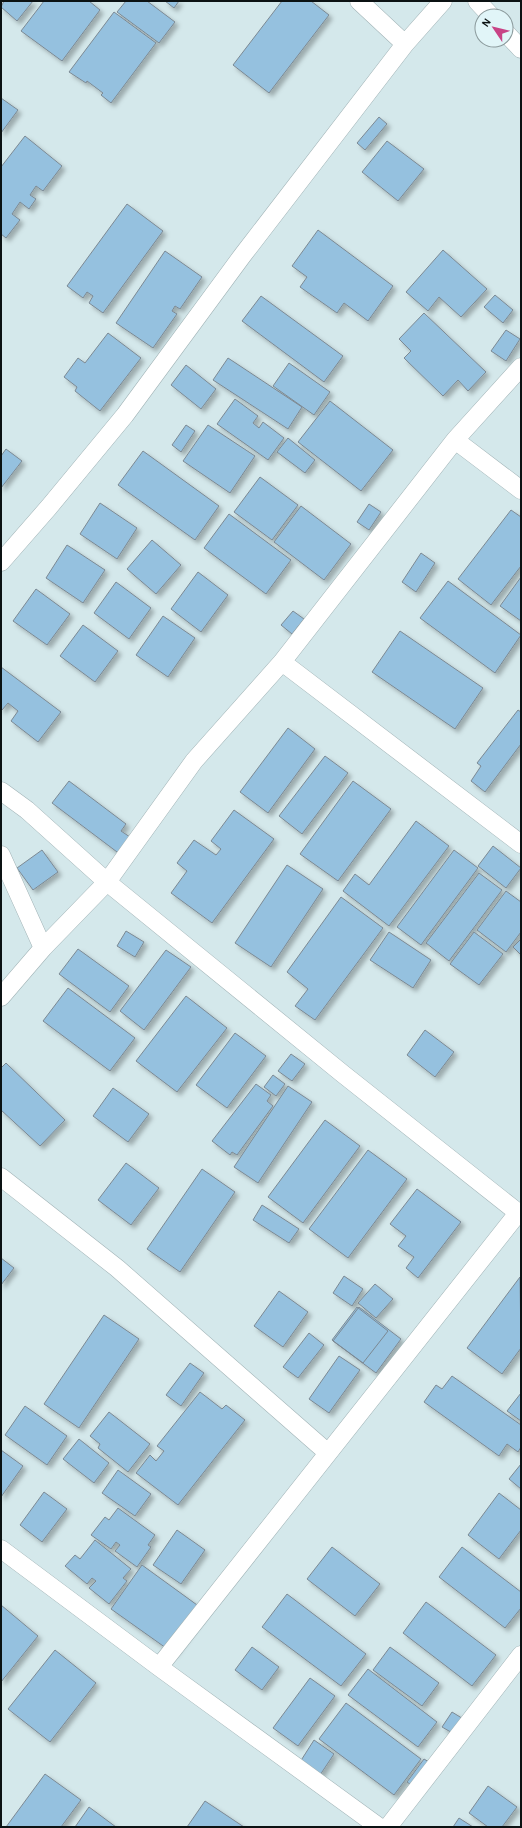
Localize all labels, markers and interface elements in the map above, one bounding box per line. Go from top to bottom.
north arrow [474,8,514,48]
text: N [480,16,493,29]

